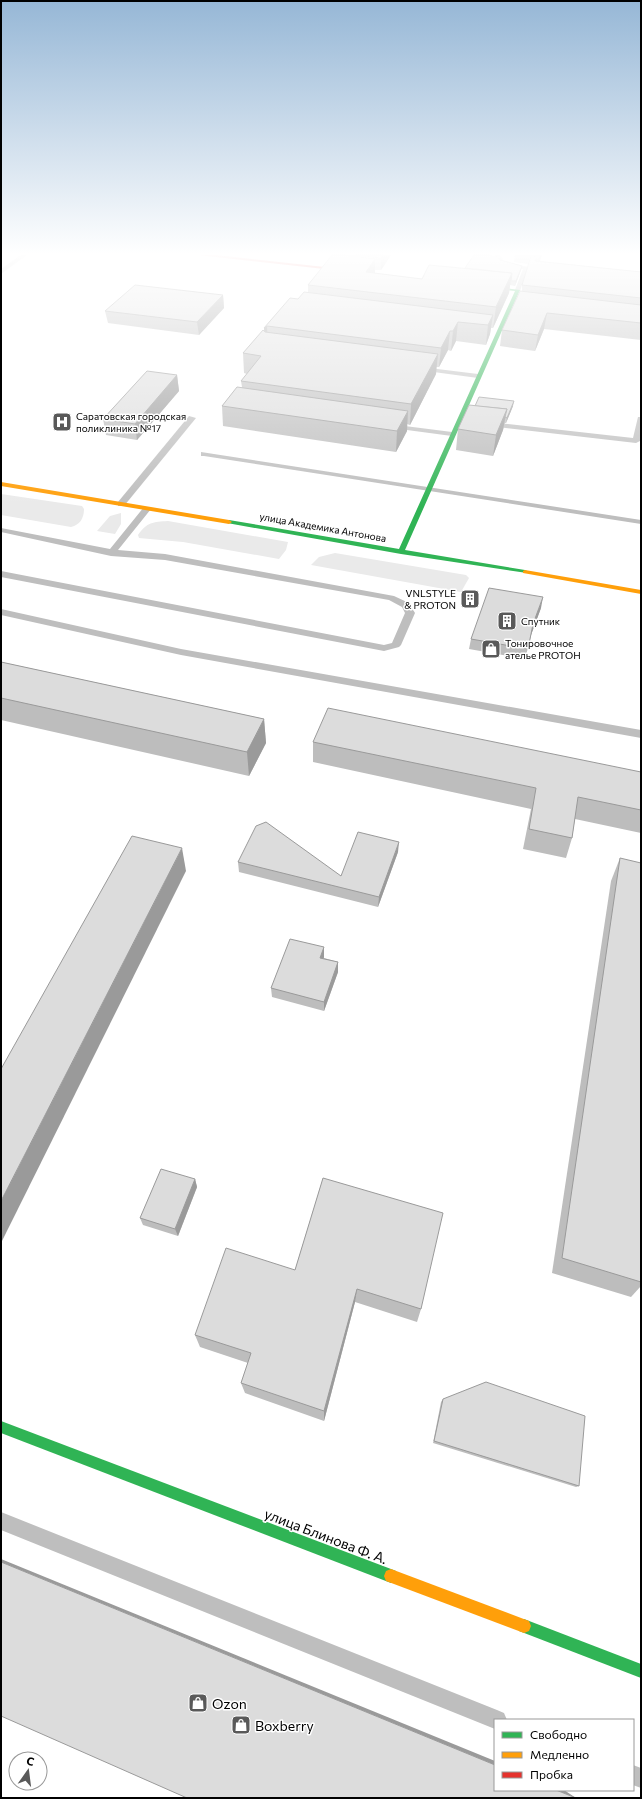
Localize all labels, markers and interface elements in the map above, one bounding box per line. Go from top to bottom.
place label: Саратовская городская поликлиника №17 [76,410,186,434]
hospital icon: Саратовская городская поликлиника №17 [51,411,73,433]
street label: улица Академика Антонова [259,510,387,544]
place label: VNLSTYLE & PROTON [404,587,456,611]
building icon: VNLSTYLE & PROTON [459,588,481,610]
building icon: Спутник [496,610,518,632]
place label: Спутник [521,615,561,627]
place label: Тонировочное ателье PROTOH [505,637,581,661]
shop icon: Тонировочное ателье PROTOH [480,638,502,660]
street label: улица Блинова Ф. А. [262,1505,390,1567]
shop icon: Ozon [187,1692,209,1714]
place label: Ozon [212,1695,247,1712]
shop icon: Boxberry [230,1714,252,1736]
place label: Boxberry [255,1717,314,1734]
legend [494,1719,634,1791]
text: Свободно [530,1727,587,1741]
text: Медленно [530,1747,589,1761]
north arrow [8,1751,48,1791]
text: С [25,1754,36,1768]
text: Пробка [530,1767,573,1781]

